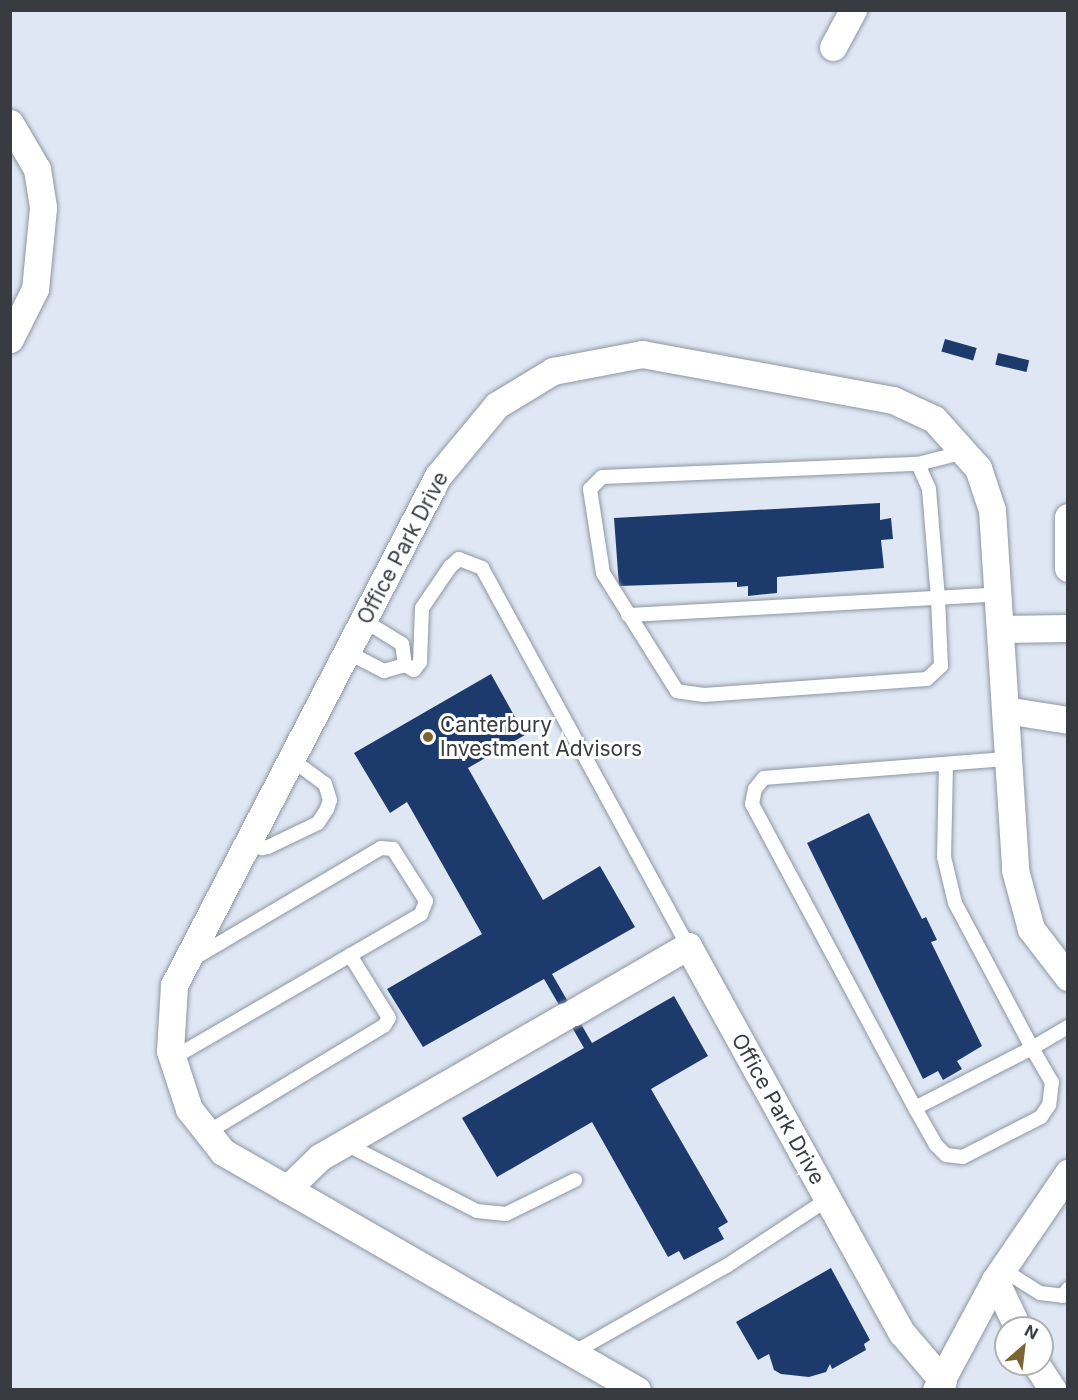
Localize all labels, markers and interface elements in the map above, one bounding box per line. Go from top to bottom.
street label: Office Park Drive [352,467,454,629]
place label: Canterbury Investment Advisors [440,712,642,762]
marker: Canterbury Investment Advisors [421,730,435,744]
street label: Office Park Drive [726,1029,830,1189]
north arrow [994,1316,1054,1376]
text: N [1021,1320,1042,1344]

